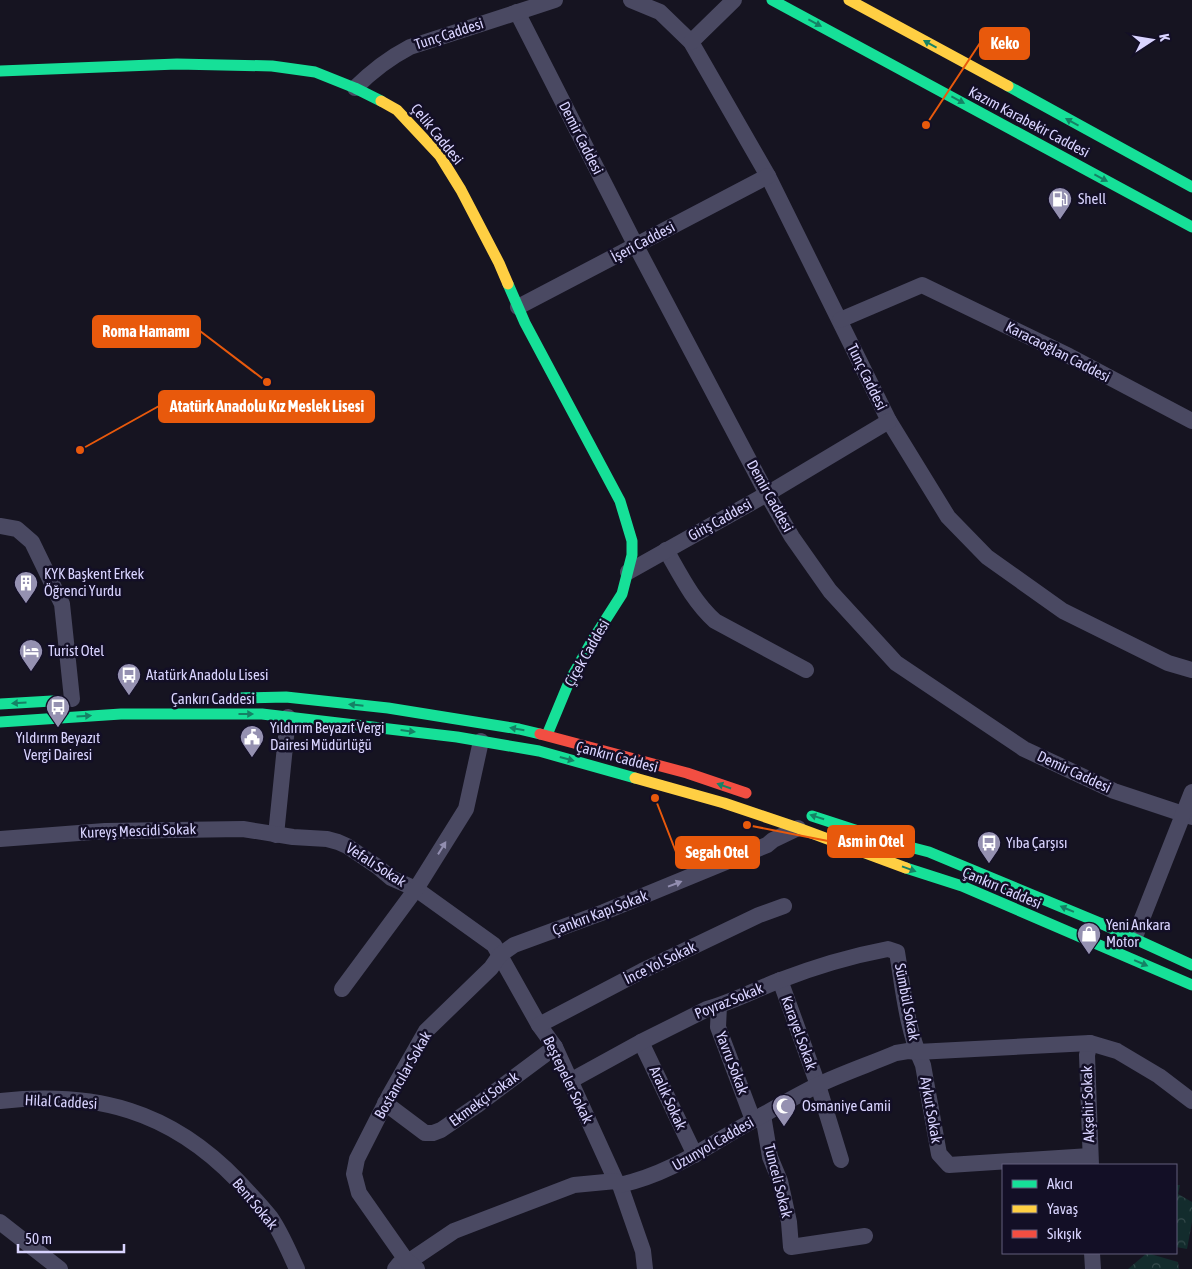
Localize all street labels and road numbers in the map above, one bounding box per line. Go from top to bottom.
street label: Tunç Caddesi [412,14,485,53]
street label: Kazım Karabekir Caddesi [966,83,1093,161]
street label: Demir Caddesi [556,99,607,177]
street label: Çelik Caddesi [408,100,467,167]
street label: İşeri Caddesi [608,218,677,265]
street label: Karacaoğlan Caddesi [1003,318,1113,385]
street label: Tunç Caddesi [844,341,891,413]
street label: Demir Caddesi [744,457,797,535]
street label: Giriş Caddesi [685,495,755,544]
street label: Çiçek Caddesi [561,616,613,689]
street label: Çankırı Caddesi [171,690,255,707]
street label: Çankırı Caddesi [574,737,660,776]
street label: Demir Caddesi [1035,747,1114,796]
street label: Kureyş Mescidi Sokak [80,820,197,841]
street label: Vefalı Sokak [343,839,410,890]
street label: Çankırı Caddesi [960,863,1044,912]
street label: Çankırı Kapı Sokak [550,886,650,939]
street label: İnce Yol Sokak [621,938,699,987]
street label: Sümbül Sokak [892,962,923,1042]
street label: Poyraz Sokak [692,979,766,1022]
street label: Karayel Sokak [778,993,821,1073]
street label: Bostancılar Sokak [371,1028,435,1121]
street label: Yavru Sokak [713,1029,752,1097]
street label: Beştepeler Sokak [540,1033,597,1126]
street label: Aralık Sokak [646,1063,691,1133]
street label: Akşehir Sokak [1078,1065,1097,1143]
street label: Ekmekçi Sokak [446,1068,522,1129]
street label: Aykut Sokak [917,1075,946,1145]
street label: Hilal Caddesi [24,1091,98,1112]
street label: Uzunyol Caddesi [669,1113,757,1174]
street label: Tunceli Sokak [761,1142,796,1220]
street label: Bent Sokak [229,1175,282,1233]

